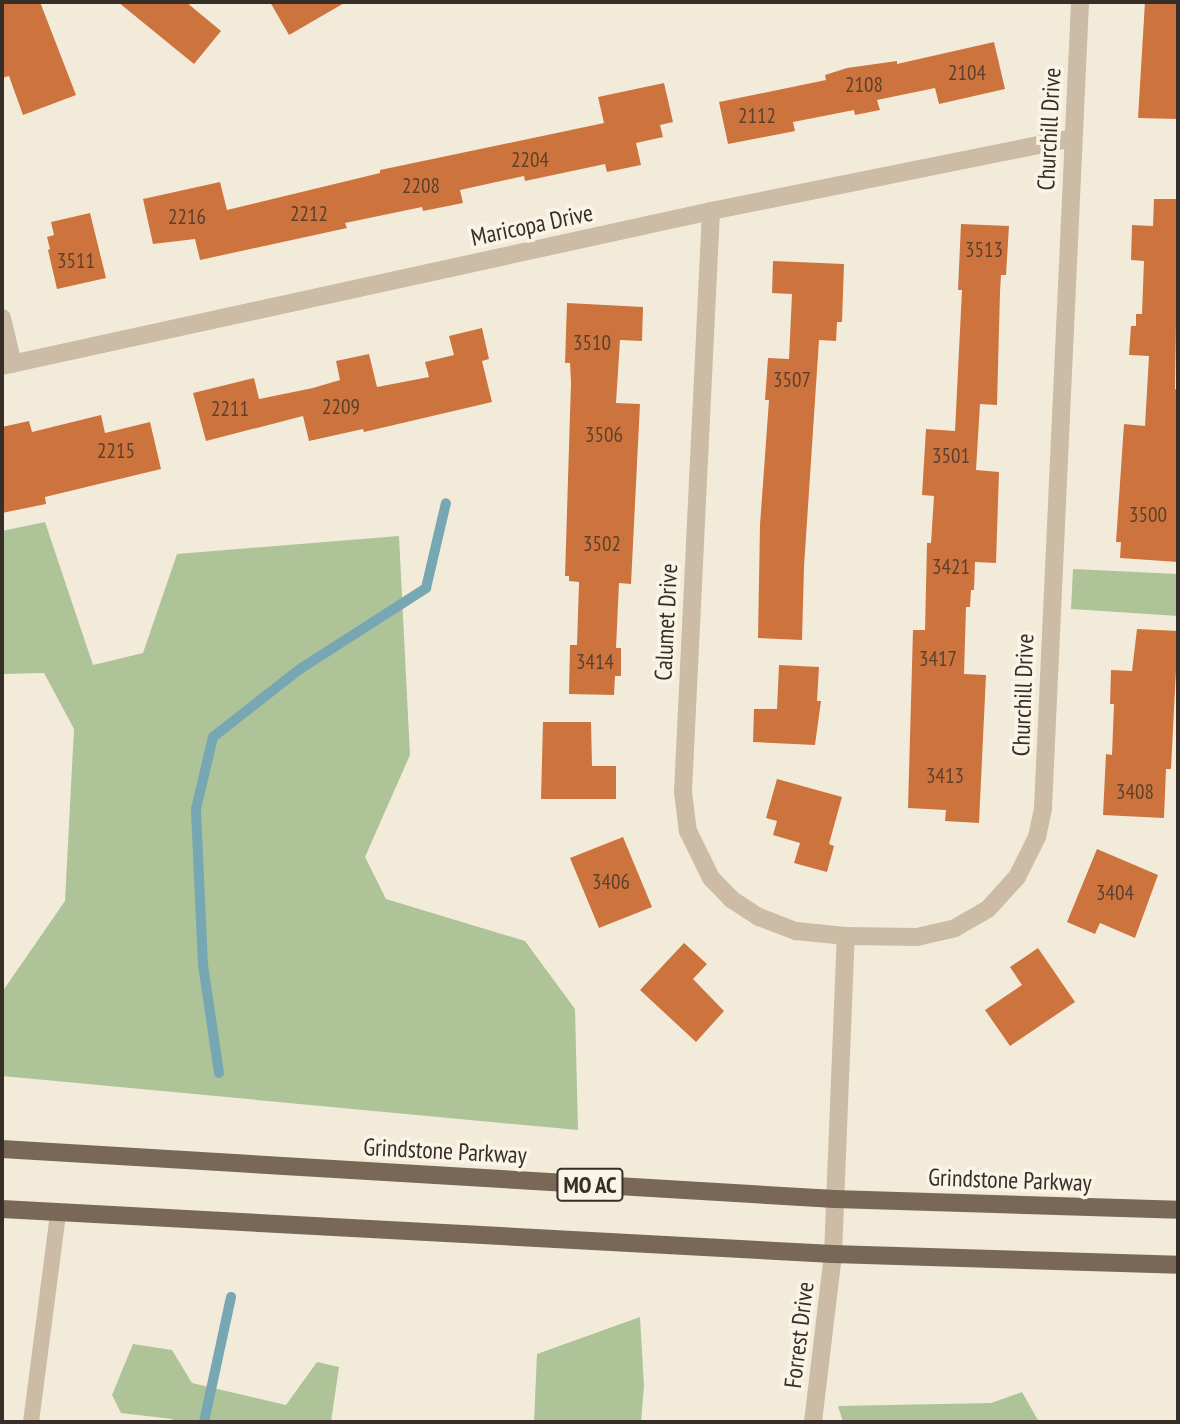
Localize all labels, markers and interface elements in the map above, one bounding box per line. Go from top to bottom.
house number: 2104 [948,60,986,86]
street label: Churchill Drive [1031,67,1067,191]
house number: 2108 [845,72,883,98]
house number: 2112 [738,103,776,129]
house number: 2204 [511,147,549,173]
house number: 2208 [402,173,440,199]
street label: Maricopa Drive [468,198,596,252]
house number: 2212 [290,201,328,227]
house number: 2216 [168,204,206,230]
house number: 3513 [965,237,1003,263]
house number: 3511 [57,248,95,274]
house number: 3510 [573,330,611,356]
house number: 3507 [773,367,811,393]
house number: 2209 [322,394,360,420]
house number: 2211 [211,396,249,422]
house number: 3506 [585,422,623,448]
house number: 2215 [97,438,135,464]
house number: 3501 [932,443,970,469]
house number: 3500 [1129,502,1167,528]
house number: 3502 [583,531,621,557]
house number: 3421 [932,554,970,580]
street label: Calumet Drive [649,563,683,681]
street label: Churchill Drive [1006,633,1040,757]
house number: 3417 [919,646,957,672]
house number: 3414 [576,649,614,675]
house number: 3413 [926,763,964,789]
house number: 3408 [1116,779,1154,805]
house number: 3406 [592,869,630,895]
house number: 3404 [1096,880,1134,906]
street label: Grindstone Parkway [363,1132,527,1170]
street label: Grindstone Parkway [928,1163,1092,1197]
road number: MO AC [555,1166,625,1204]
street label: Forrest Drive [778,1280,820,1390]

